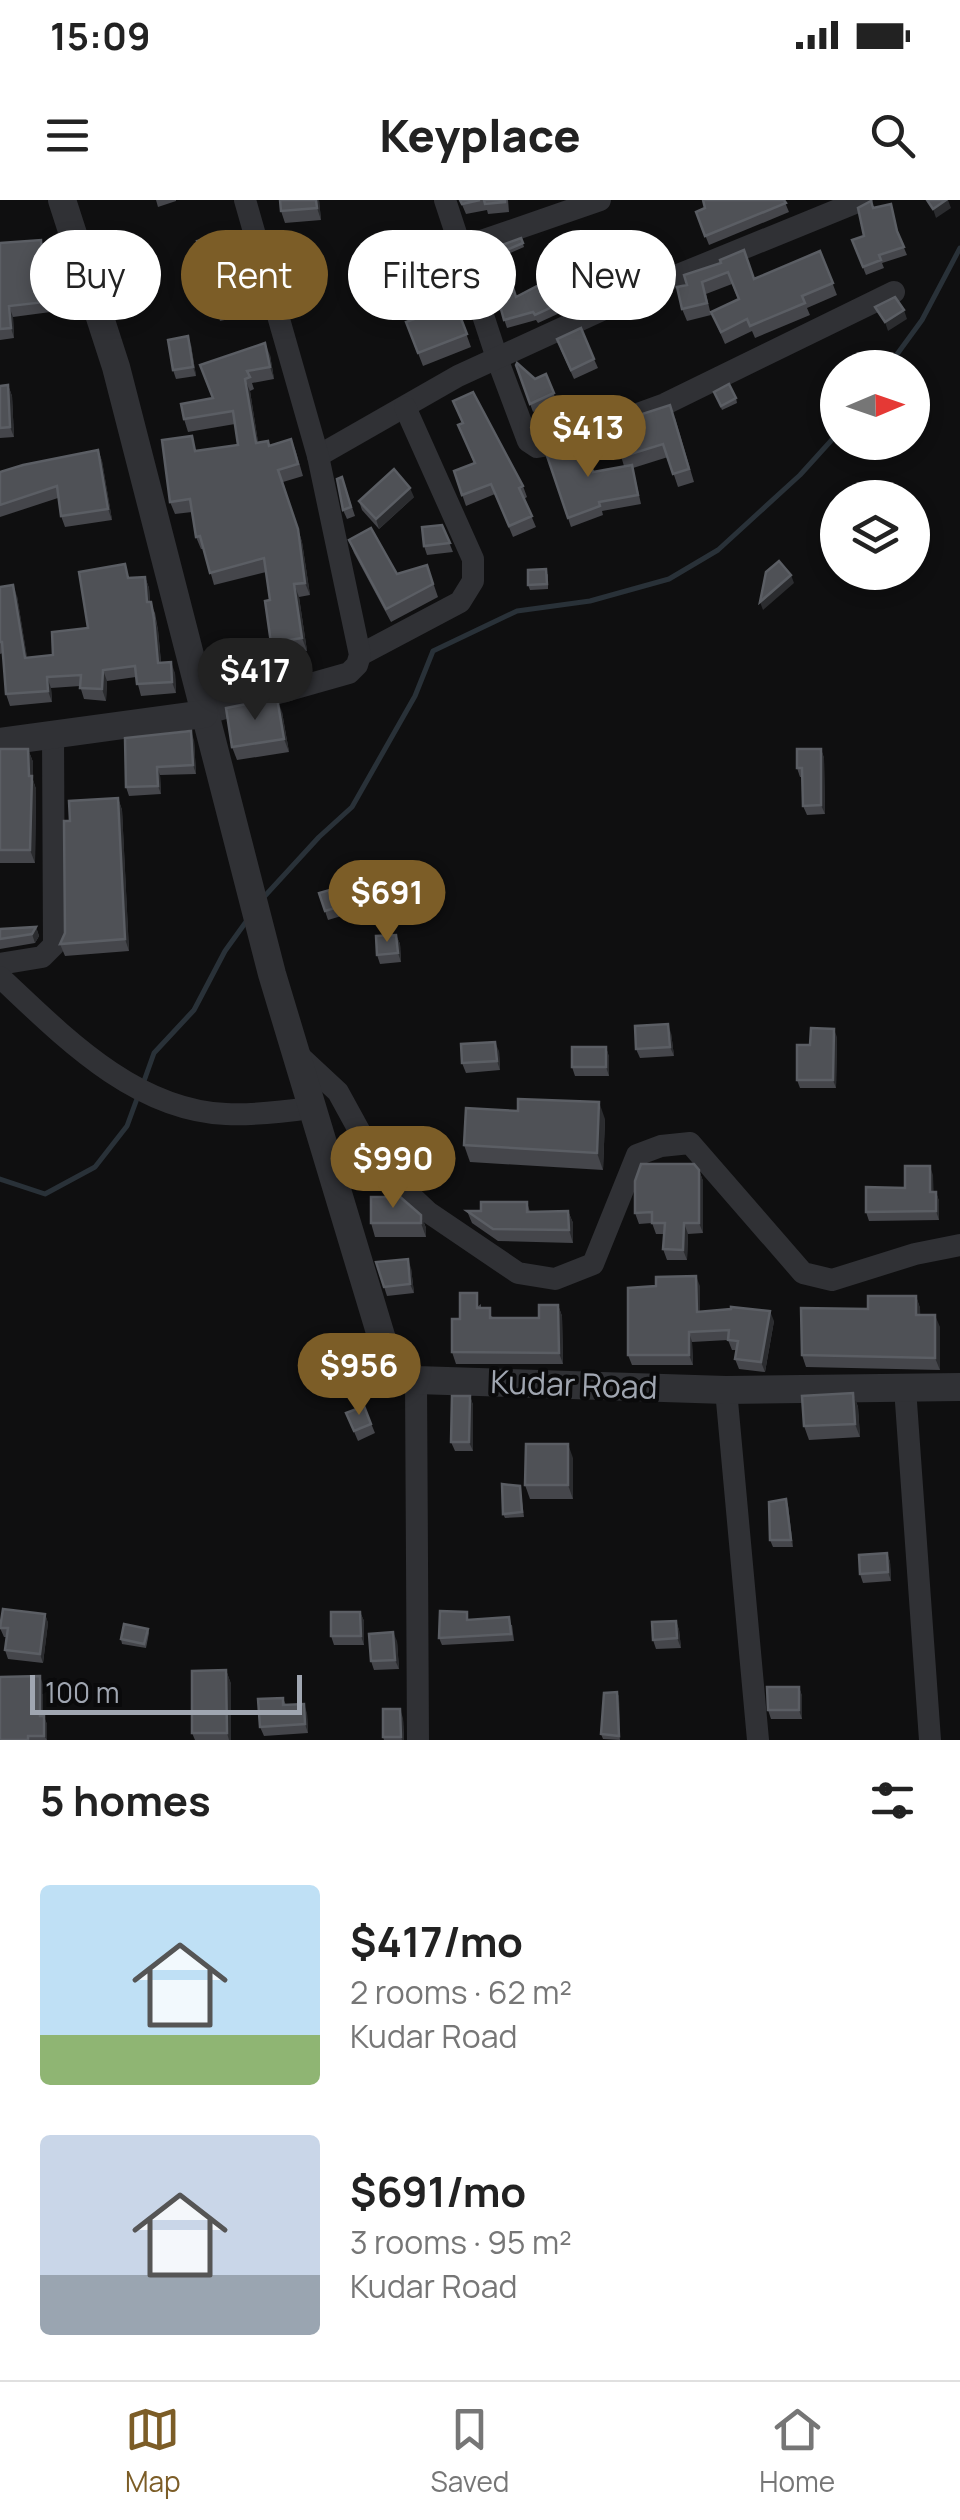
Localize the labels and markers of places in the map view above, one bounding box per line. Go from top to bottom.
pin: $413 [529,395,647,480]
pin: $417 [196,638,314,723]
pin: $691 [328,860,446,945]
pin: $990 [334,1126,452,1211]
pin: $956 [300,1333,418,1418]

